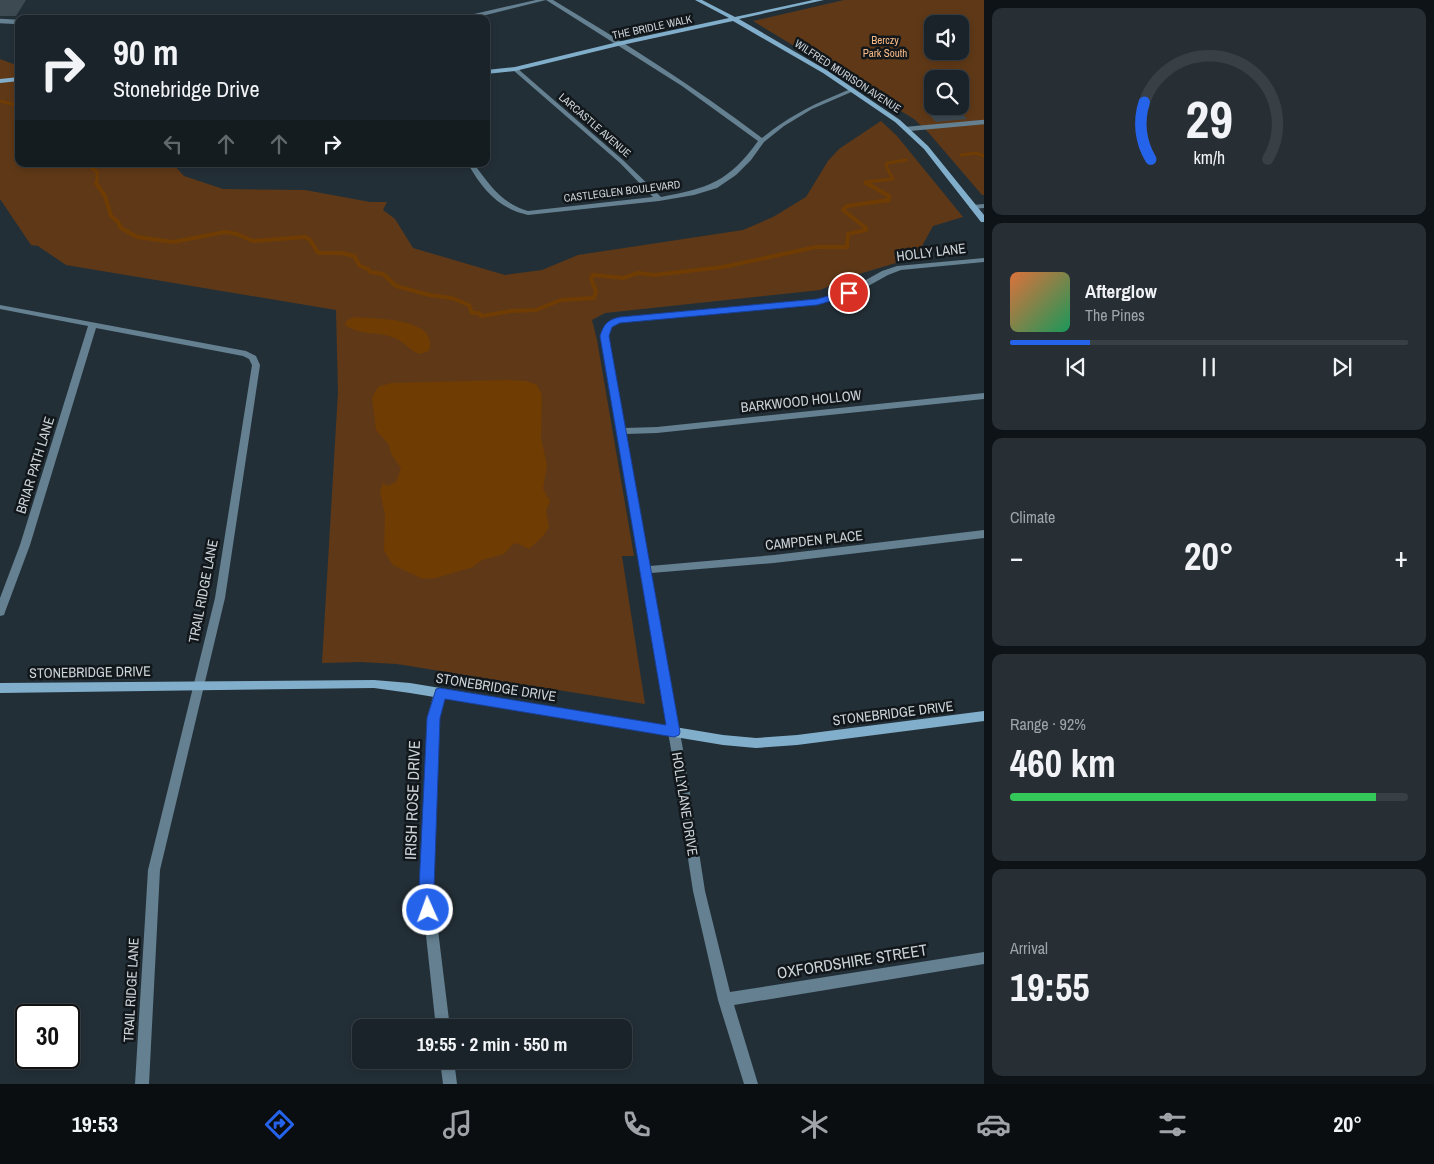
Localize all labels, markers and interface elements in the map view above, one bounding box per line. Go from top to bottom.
street label: THE BRIDLE WALK [611,12,693,42]
map controls [924,15,969,115]
button: sound [924,15,969,60]
text: 90 m [113,29,178,76]
park label: Berczy Park South [863,33,907,60]
icon: right [30,35,95,100]
street label: WILFRED MURISON AVENUE [792,36,904,116]
button: search [924,70,969,115]
text: Stonebridge Drive [113,74,259,104]
text: 29 [1185,84,1233,154]
street label: LARCASTLE AVENUE [556,90,634,160]
icon: left [159,130,187,158]
icon: ahead [212,130,240,158]
icon: ahead [265,130,293,158]
icon: right [318,130,346,158]
text: km/h [1193,146,1225,170]
street label: CASTLEGLEN BOULEVARD [563,177,681,205]
street label: HOLLY LANE [895,239,967,265]
pin [828,272,870,314]
text: Afterglow [1085,278,1157,304]
icon: arrive [835,279,863,307]
text: The Pines [1085,304,1145,326]
icon: previous [1062,353,1090,381]
icon: pause [1195,353,1223,381]
icon: next [1328,353,1356,381]
street label: BARKWOOD HOLLOW [740,386,862,416]
street label: BRIAR PATH LANE [12,414,58,516]
text: Climate [1010,506,1055,528]
street label: CAMPDEN PLACE [764,526,864,554]
text: 20° [1184,531,1234,582]
street label: TRAIL RIDGE LANE [184,538,222,644]
text: − [1010,538,1023,576]
text: + [1395,538,1408,576]
street label: STONEBRIDGE DRIVE [29,662,151,682]
street label: STONEBRIDGE DRIVE [435,669,557,705]
street label: STONEBRIDGE DRIVE [832,697,954,729]
text: Range · 92% [1010,713,1086,735]
text: 460 km [1010,738,1116,789]
street label: IRISH ROSE DRIVE [399,740,425,860]
street label: HOLLYLANE DRIVE [668,751,702,857]
position arrow [401,883,453,935]
street label: TRAIL RIDGE LANE [119,937,143,1043]
text: Arrival [1010,937,1048,959]
street label: OXFORDSHIRE STREET [775,938,929,984]
text: 19:55 [1010,962,1090,1013]
speed limit sign: 30 [15,1004,80,1069]
text: 19:55 · 2 min · 550 m [417,1031,567,1057]
icon: directions [262,1107,297,1142]
icon: music [440,1107,475,1142]
icon: phone [619,1107,654,1142]
icon: climate [797,1107,832,1142]
icon: car [976,1107,1011,1142]
icon: filters [1155,1107,1190,1142]
text: 19:53 [72,1109,118,1139]
text: 20° [1333,1109,1362,1139]

